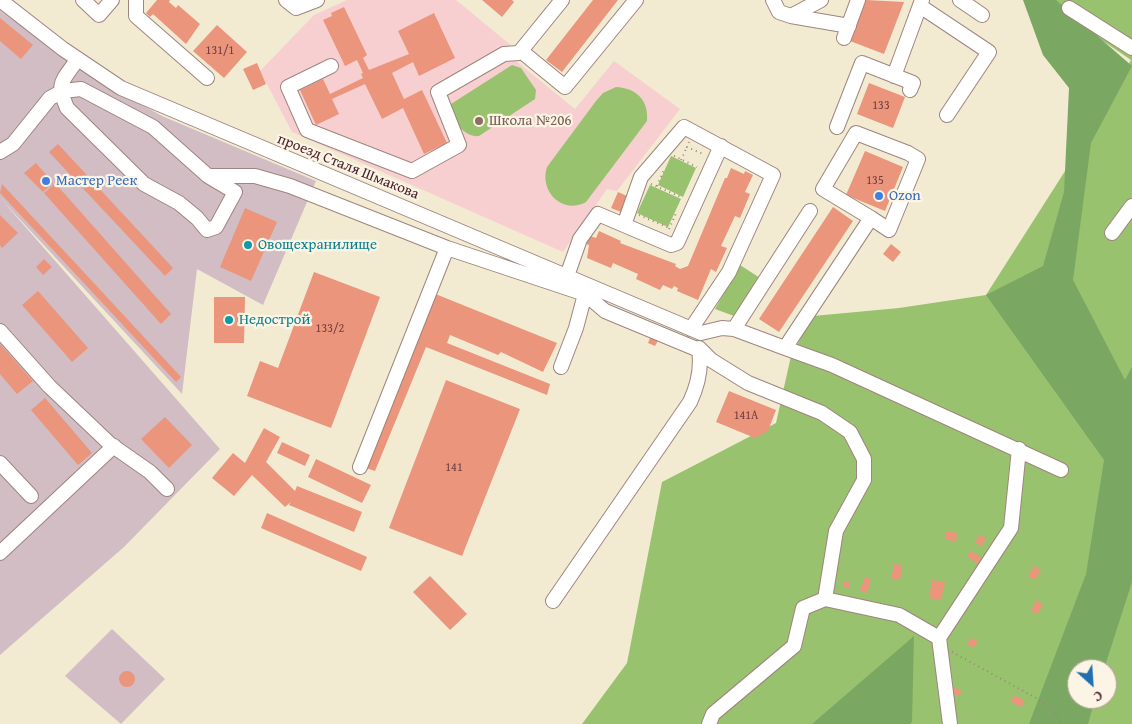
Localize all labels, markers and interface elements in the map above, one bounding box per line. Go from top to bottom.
house number: 131/1 [206,44,234,58]
house number: 133 [872,99,890,113]
place label: Школа №206 [489,112,572,130]
marker: Школа №206 [473,115,485,127]
street label: проезд Сталя Шмакова [275,130,421,204]
place label: Мастер Реек [56,172,137,190]
house number: 135 [866,174,884,188]
marker: Мастер Реек [40,175,52,187]
place label: Ozon [889,187,921,205]
marker: Ozon [873,190,885,202]
place label: Овощехранилище [258,236,377,254]
marker: Овощехранилище [242,239,254,251]
place label: Недострой [239,311,310,329]
marker: Недострой [223,314,235,326]
house number: 133/2 [316,322,344,336]
house number: 141А [734,409,758,423]
house number: 141 [445,461,463,475]
north arrow [1067,659,1117,709]
text: С [1090,686,1106,707]

